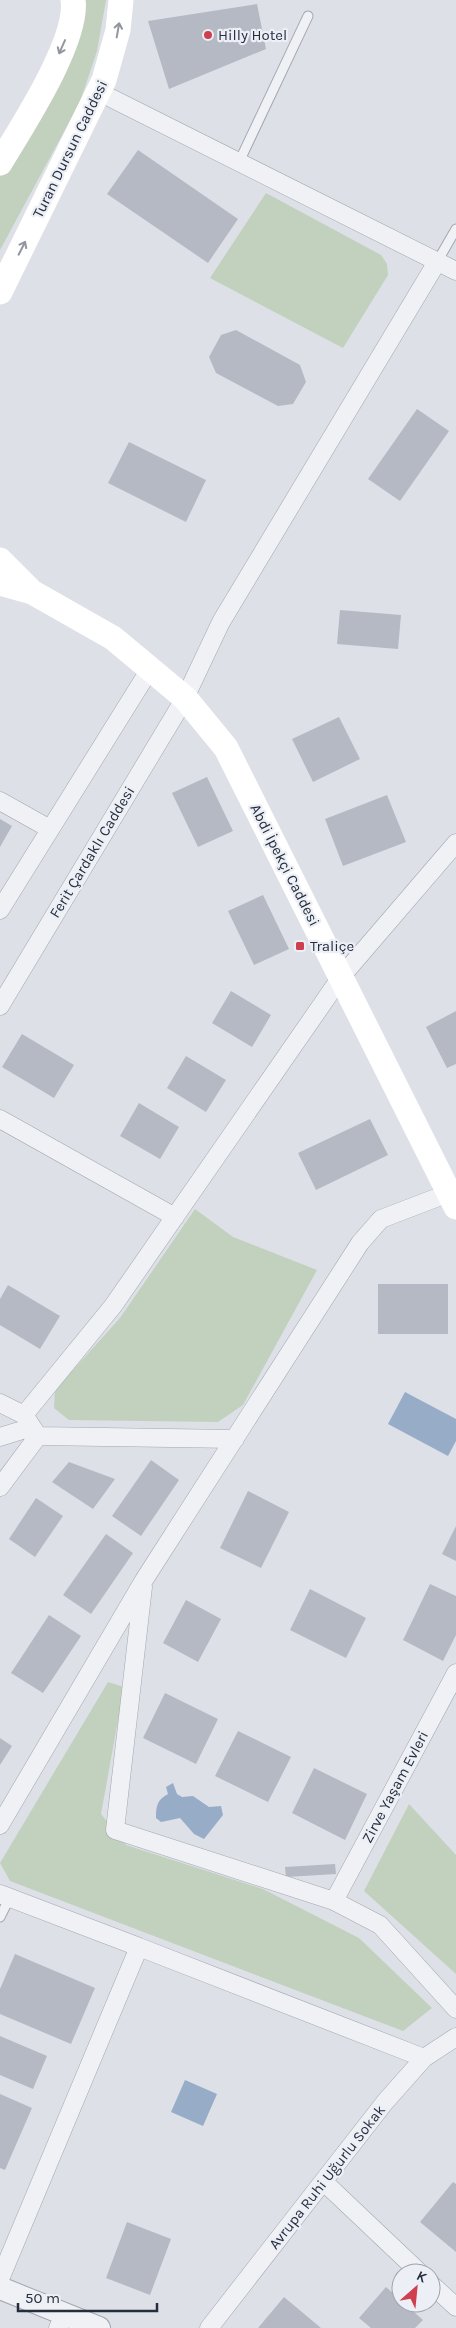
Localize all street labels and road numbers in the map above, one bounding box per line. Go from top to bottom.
street label: Turan Dursun Caddesi [29,77,111,221]
street label: Ferit Çardaklı Caddesi [46,783,138,921]
street label: Abdi İpekçi Caddesi [246,801,324,929]
street label: Zirve Yaşam Evleri [358,1728,432,1846]
street label: Avrupa Ruhi Uğurlu Sokak [265,2101,389,2253]

